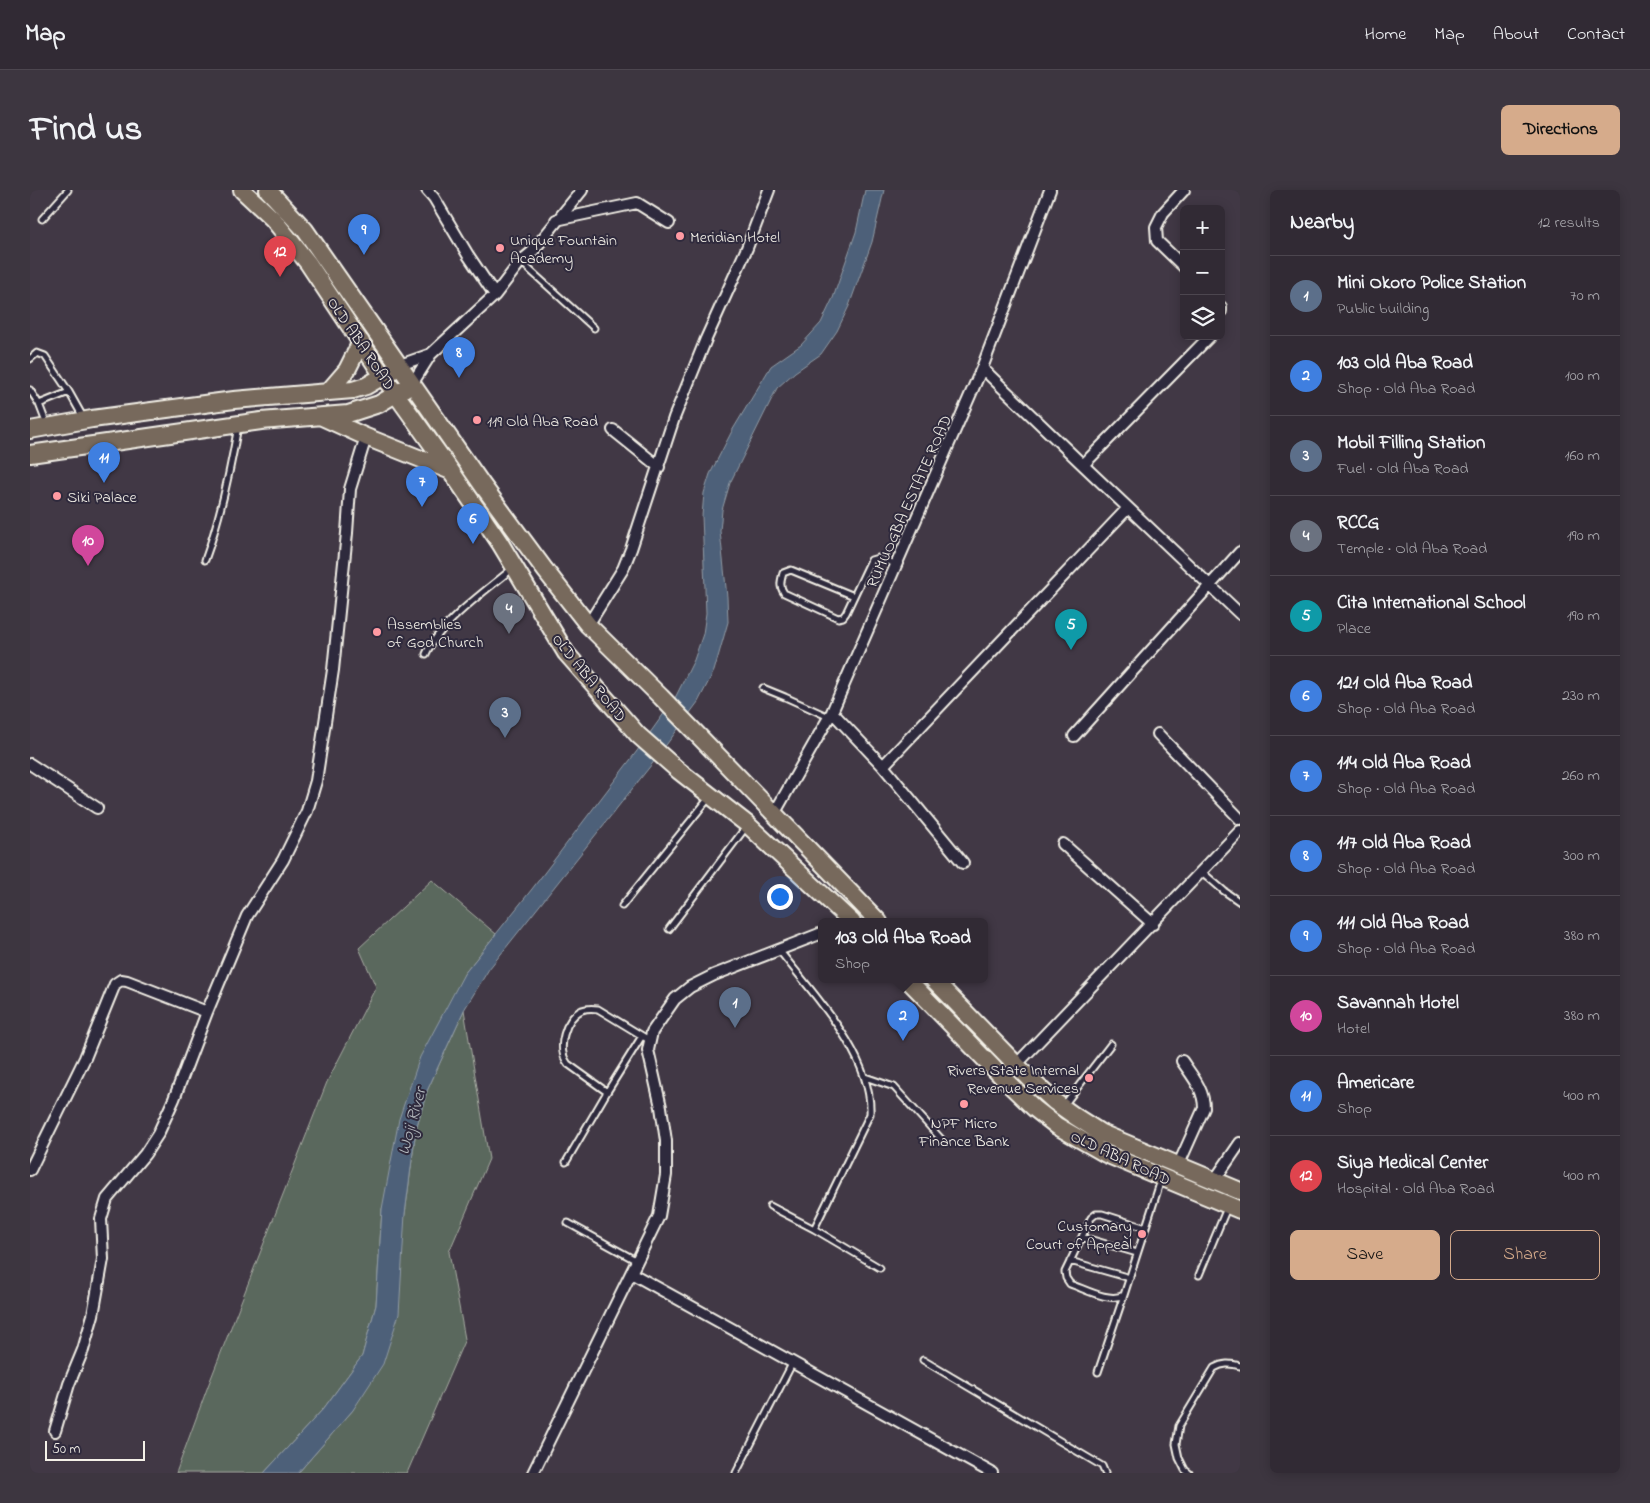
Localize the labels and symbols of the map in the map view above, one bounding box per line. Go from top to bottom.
pin: 9 [348,214,380,255]
place label: Meridian Hotel [690,226,780,250]
place label: Unique Fountain Academy [510,229,617,271]
marker: Meridian Hotel [674,230,686,242]
pin: 12 [264,236,296,277]
marker: Unique Fountain Academy [494,242,506,254]
street label: OLD ABA ROAD [320,293,400,396]
pin: 8 [443,337,475,378]
place label: 119 Old Aba Road [487,410,598,434]
street label: RUMUOGBA ESTATE ROAD [861,412,959,592]
marker: 119 Old Aba Road [471,414,483,426]
pin: 11 [88,442,120,483]
pin: 7 [406,466,438,507]
place label: Siki Palace [67,486,137,510]
marker: Siki Palace [51,490,63,502]
pin: 6 [457,503,489,544]
pin: 10 [72,525,104,566]
pin: 4 [493,593,525,634]
pin: 5 [1055,609,1087,650]
place label: Assemblies of God Church [387,613,483,655]
marker: Assemblies of God Church [371,626,383,638]
street label: OLD ABA ROAD [545,629,632,728]
pin: 3 [489,697,521,738]
your location [767,884,793,910]
pin: 1 [719,987,751,1028]
pin: 2 [887,1000,919,1041]
place label: Rivers State Internal Revenue Services [947,1059,1079,1101]
marker: Rivers State Internal Revenue Services [1083,1072,1095,1084]
water label: Woji River [391,1083,435,1158]
marker: NPF Micro Finance Bank [958,1098,970,1110]
place label: NPF Micro Finance Bank [918,1112,1010,1154]
street label: OLD ABA ROAD [1066,1125,1174,1192]
place label: Customary Court of Appeal [1026,1215,1132,1257]
marker: Customary Court of Appeal [1136,1228,1148,1240]
scale bar [45,1438,145,1461]

